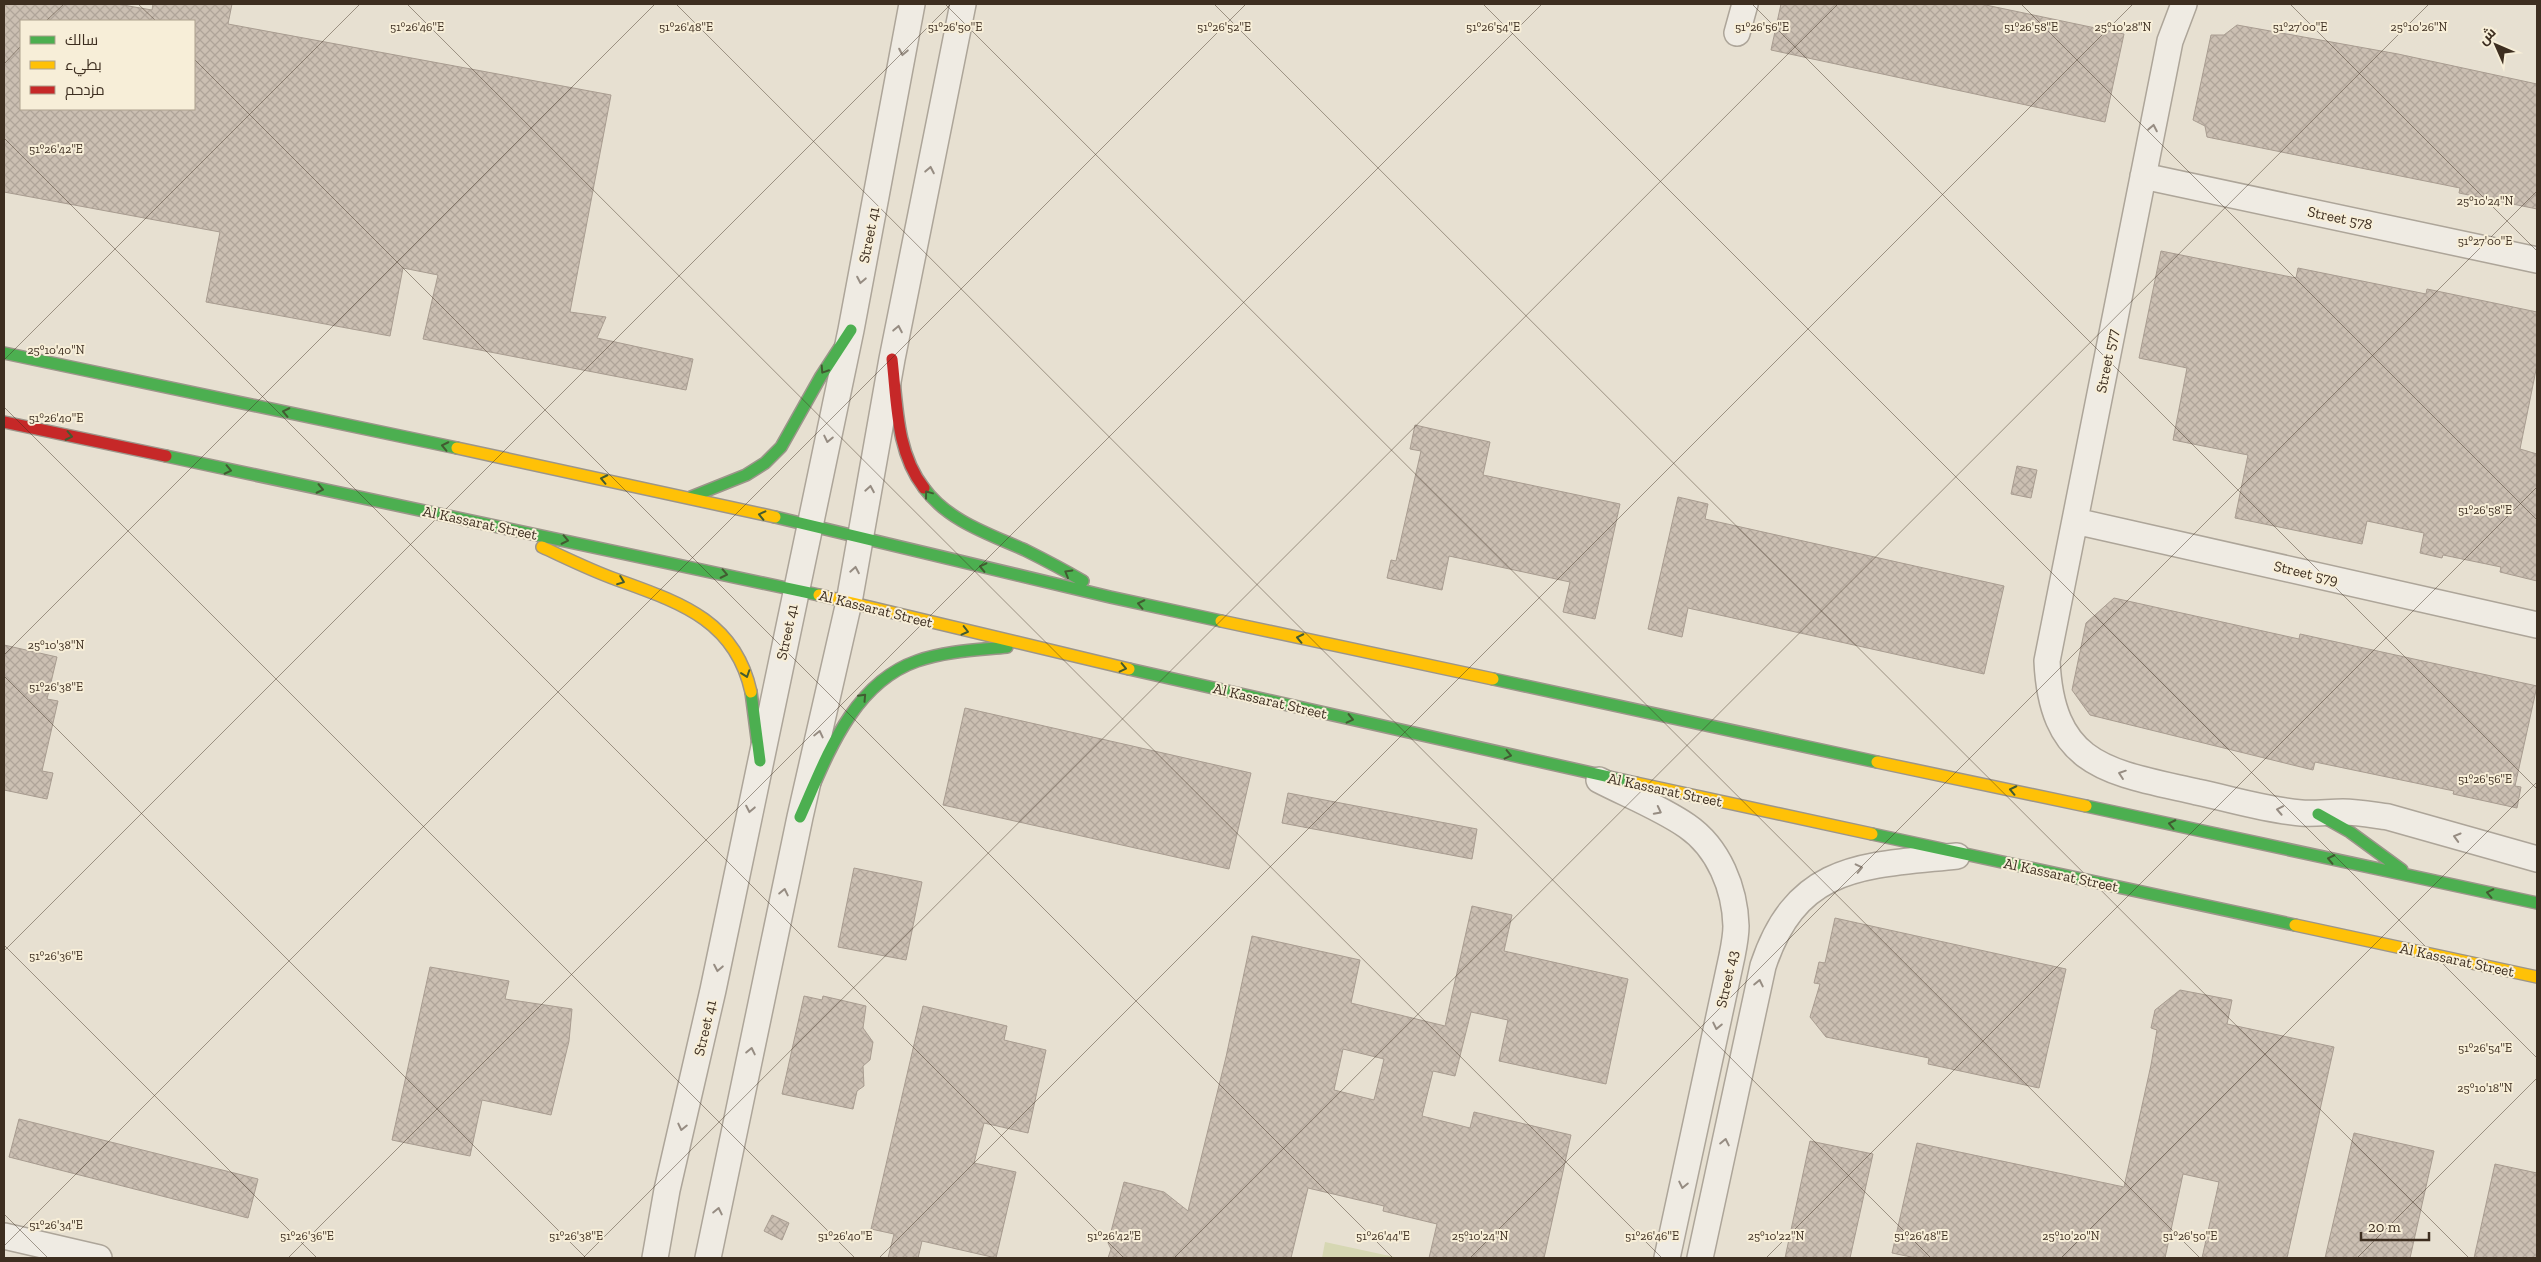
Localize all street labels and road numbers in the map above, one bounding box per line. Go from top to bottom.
street label: Street 578 [2306,202,2374,234]
street label: Street 41 [855,205,883,265]
street label: Street 577 [2092,328,2122,394]
street label: Al Kassarat Street [421,502,539,544]
street label: Street 579 [2272,557,2340,589]
street label: Al Kassarat Street [817,586,935,632]
street label: Street 41 [772,602,802,662]
street label: Al Kassarat Street [1211,679,1329,723]
street label: Al Kassarat Street [1606,769,1724,811]
street label: Al Kassarat Street [2002,854,2120,896]
street label: Al Kassarat Street [2398,939,2516,981]
street label: Street 43 [1712,949,1742,1009]
street label: Street 41 [690,998,720,1058]

